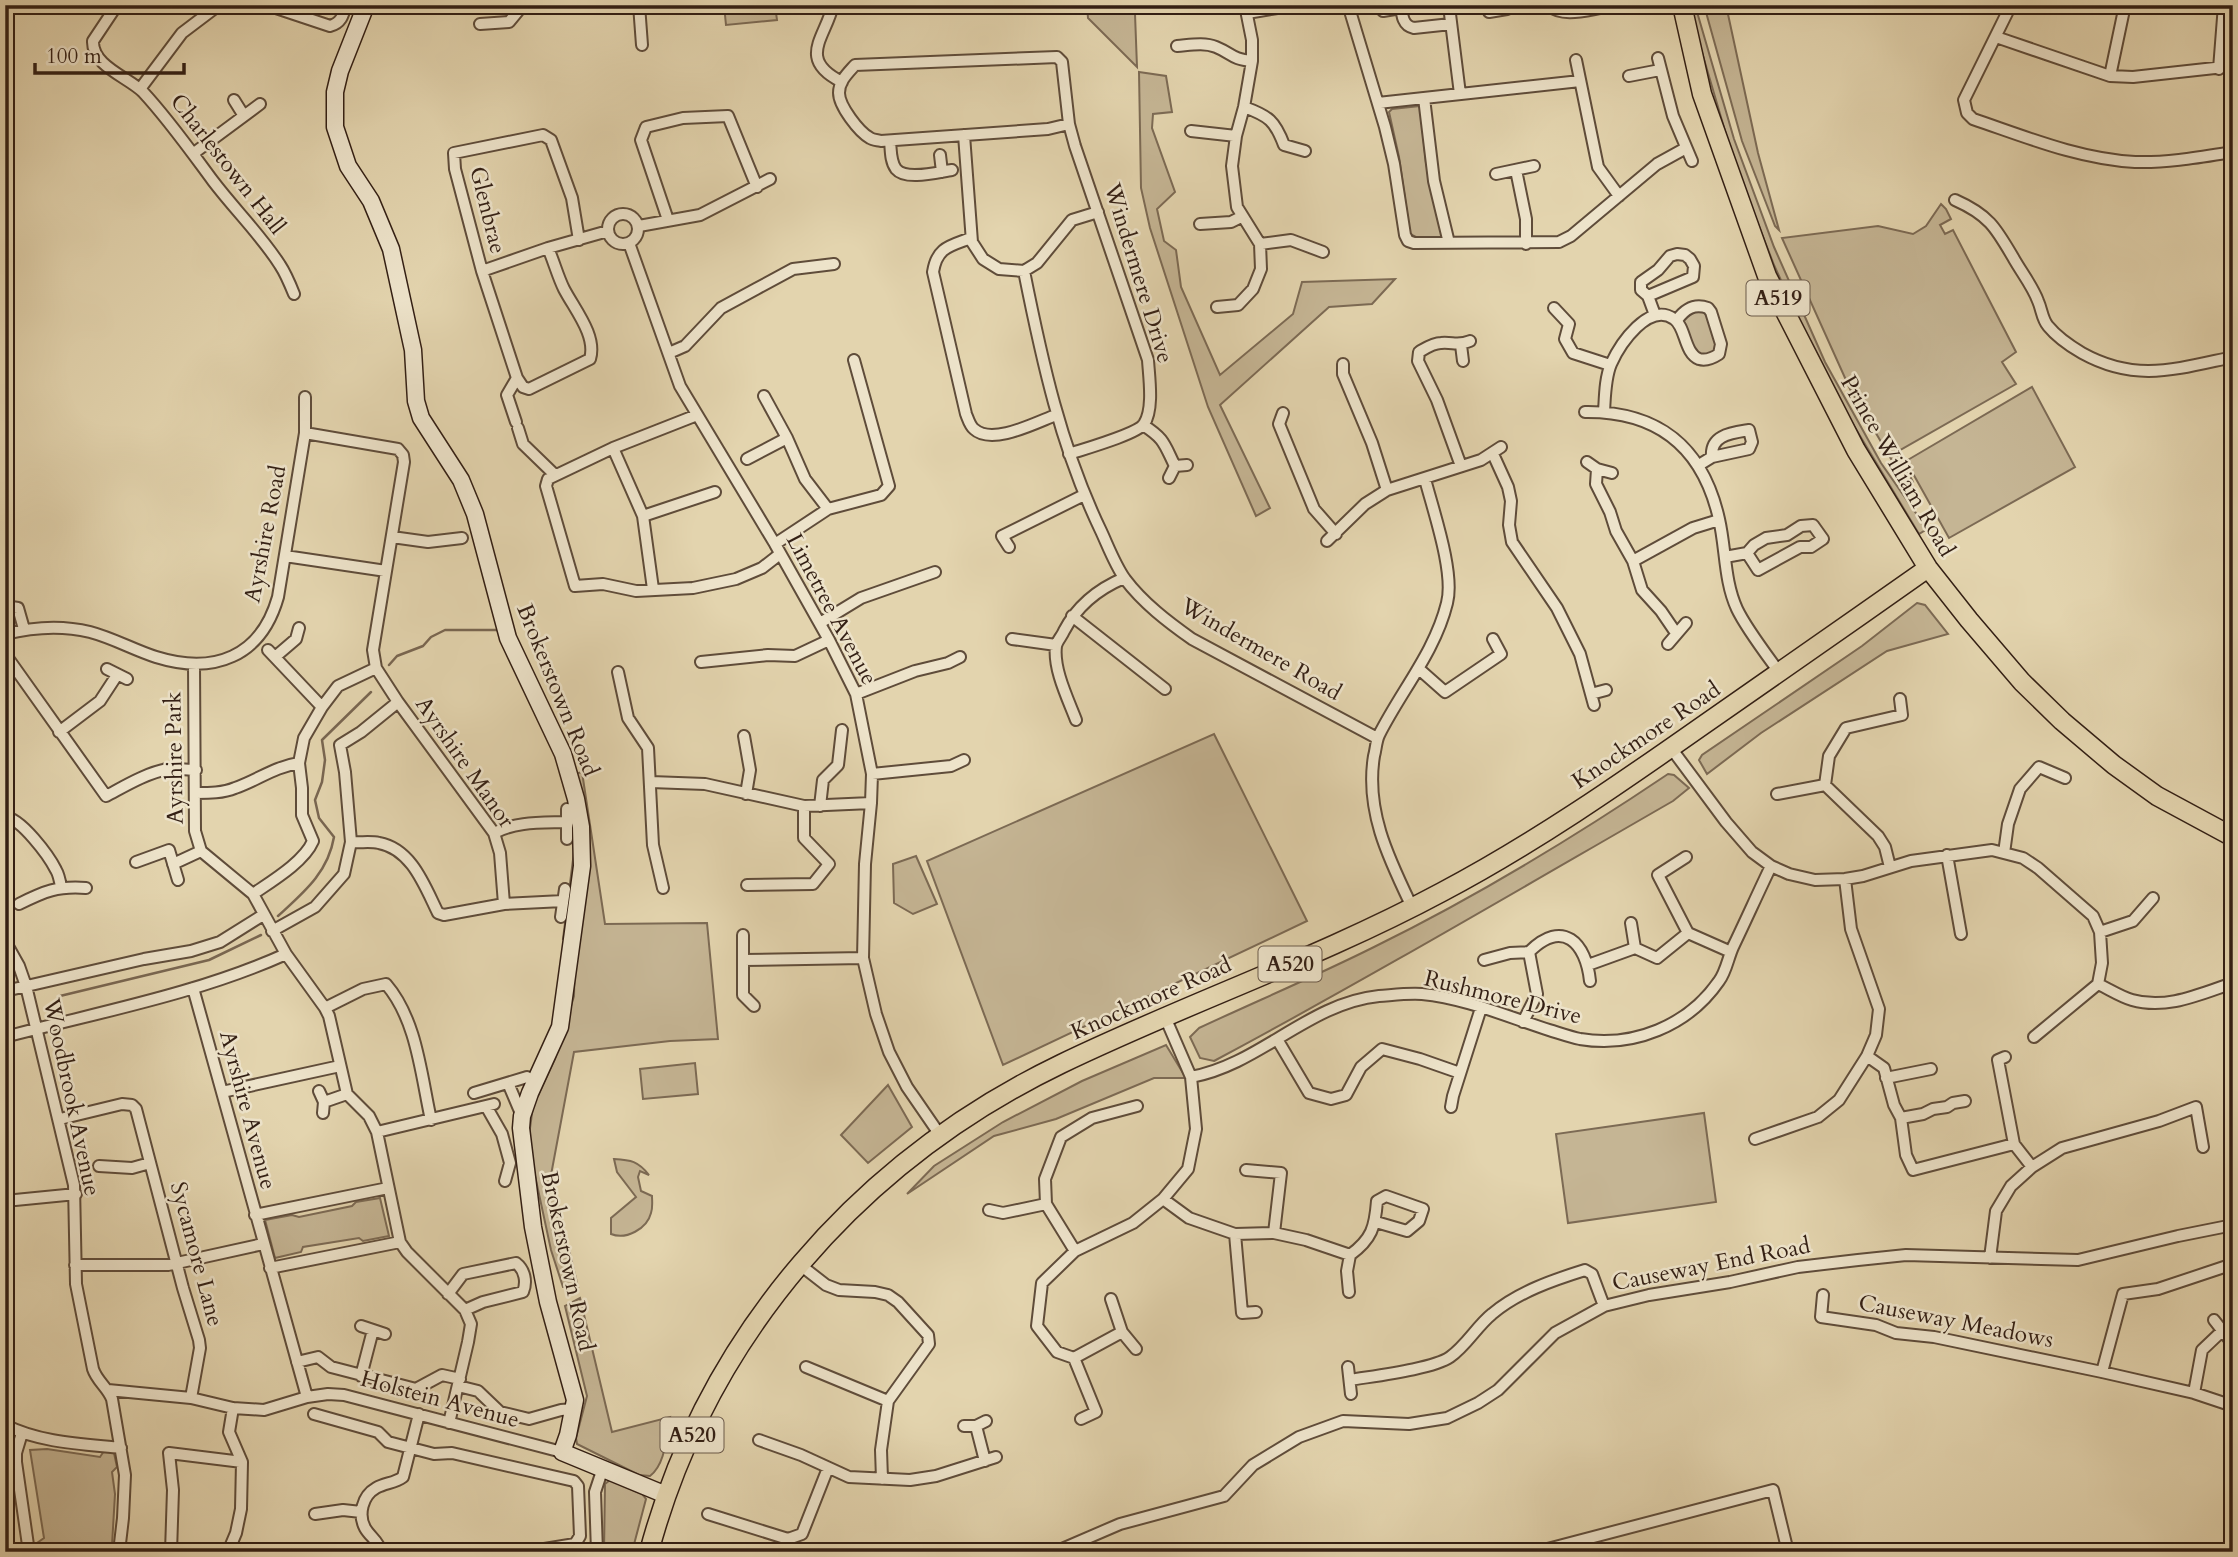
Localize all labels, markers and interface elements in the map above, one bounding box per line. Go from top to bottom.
scale bar [35,32,184,76]
text: 100 m [46,42,102,71]
street label: Charlestown Hall [163,87,293,241]
street label: Glenbrae [462,163,514,257]
street label: Windermere Drive [1097,178,1181,367]
road number: A519 [1746,280,1810,316]
street label: Prince William Road [1833,370,1963,563]
street label: Ayrshire Road [236,462,294,605]
street label: Limetree Avenue [779,528,885,690]
street label: Windermere Road [1174,590,1348,708]
street label: Brokerstown Road [509,599,607,781]
street label: Knockmore Road [1566,673,1727,796]
street label: Ayrshire Manor [408,690,522,835]
street label: Ayrshire Park [157,691,191,825]
road number: A520 [1258,946,1322,982]
street label: Knockmore Road [1066,948,1237,1047]
street label: Rushmore Drive [1421,962,1585,1032]
street label: Woodbrook Avenue [36,994,108,1199]
street label: Ayrshire Avenue [212,1027,284,1193]
street label: Brokerstown Road [534,1168,602,1355]
street label: Sycamore Lane [163,1178,231,1330]
street label: Causeway End Road [1609,1229,1813,1298]
street label: Causeway Meadows [1856,1287,2056,1355]
street label: Holstein Avenue [357,1363,523,1435]
road number: A520 [660,1418,724,1452]

